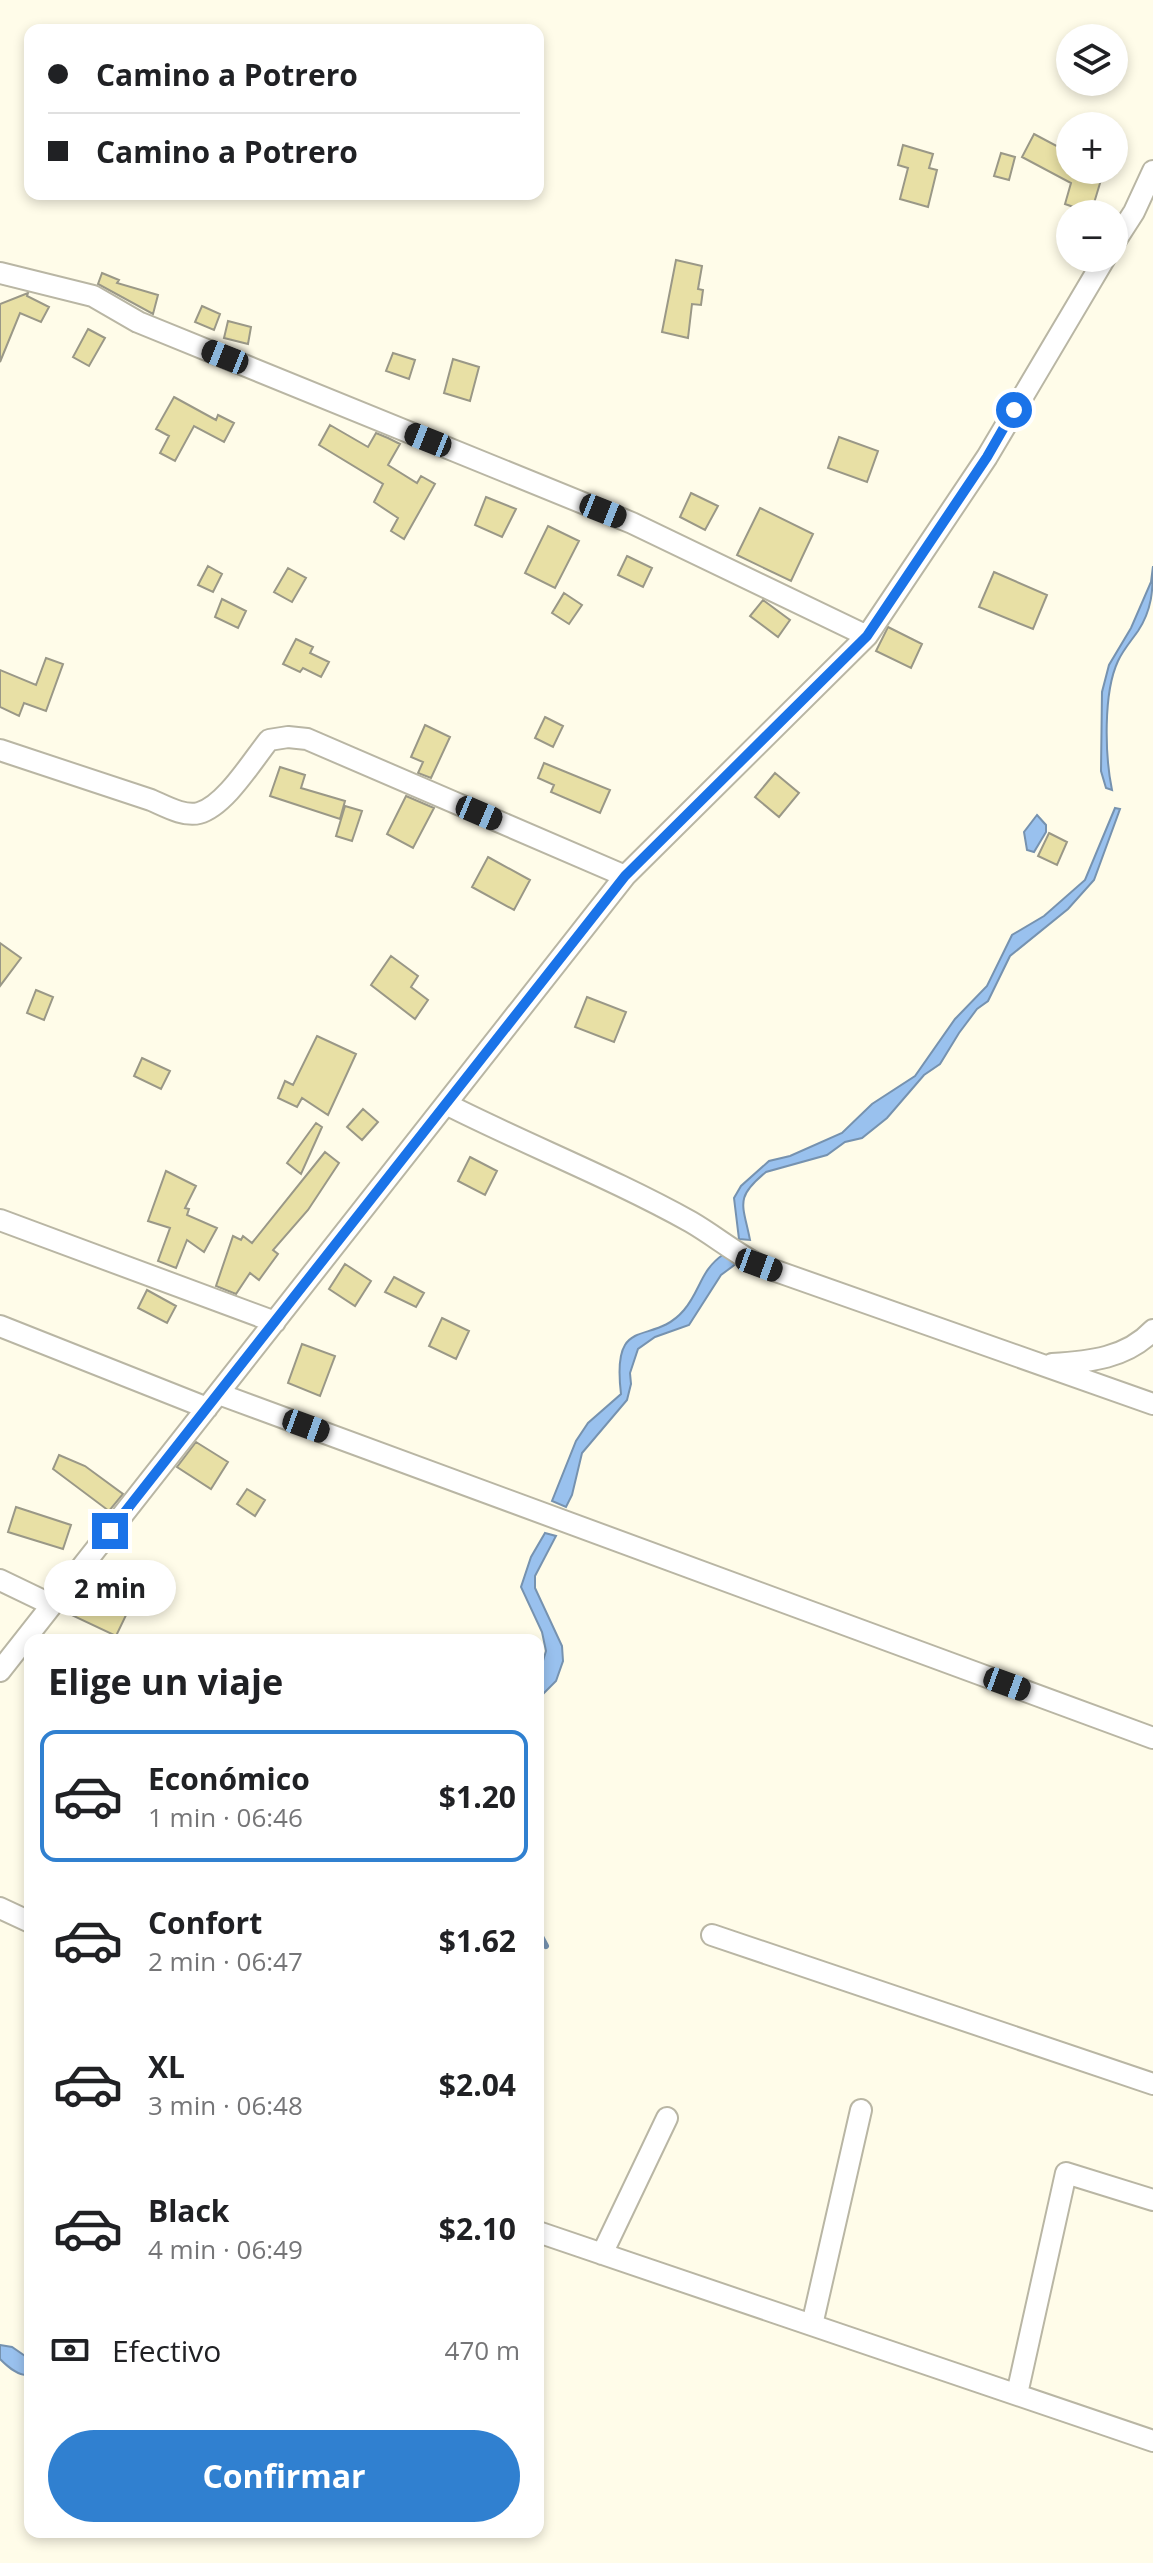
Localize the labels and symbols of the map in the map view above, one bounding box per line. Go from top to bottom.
car [198,337,252,377]
route start [996,392,1032,428]
car [401,420,455,460]
car [576,491,630,531]
car [452,793,506,833]
car [732,1246,786,1284]
car [279,1407,333,1445]
route end [92,1513,128,1549]
callout: 2 min [44,1559,176,1615]
car [980,1665,1034,1703]

